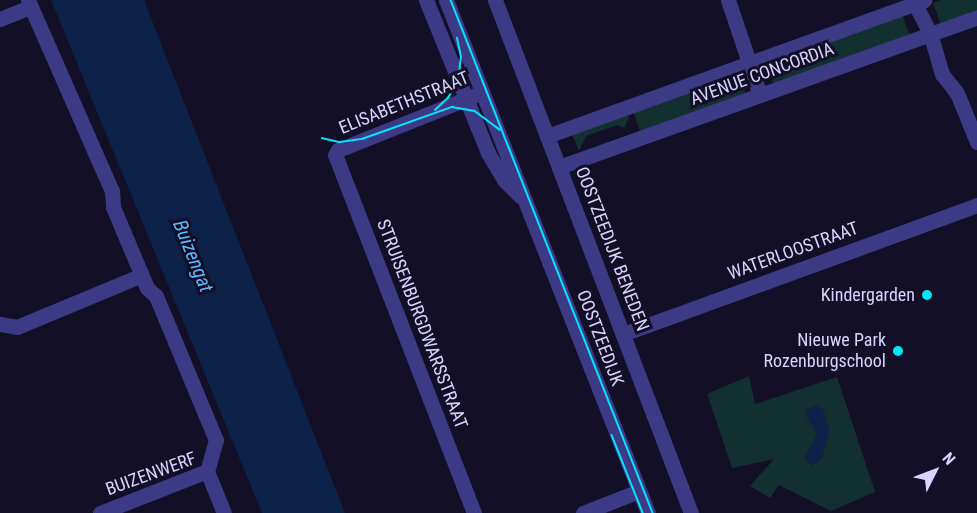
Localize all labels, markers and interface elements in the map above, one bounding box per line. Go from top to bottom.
street label: AVENUE CONCORDIA [687,38,837,110]
street label: ELISABETHSTRAAT [336,67,472,139]
street label: OOSTZEEDIJK BENEDEN [571,164,653,334]
water label: Buizengat [168,216,218,296]
street label: STRUISENBURGDWARSSTRAAT [372,216,472,432]
street label: WATERLOOSTRAAT [725,217,861,285]
place label: Kindergarden [821,284,915,306]
street label: OOSTZEEDIJK [572,287,628,389]
marker: Kindergarden [920,288,934,302]
place label: Nieuwe Park Rozenburgschool [763,330,886,372]
marker: Nieuwe Park Rozenburgschool [891,344,905,358]
north arrow [905,441,965,501]
street label: BUIZENWERF [103,448,199,500]
text: N [938,449,959,469]

